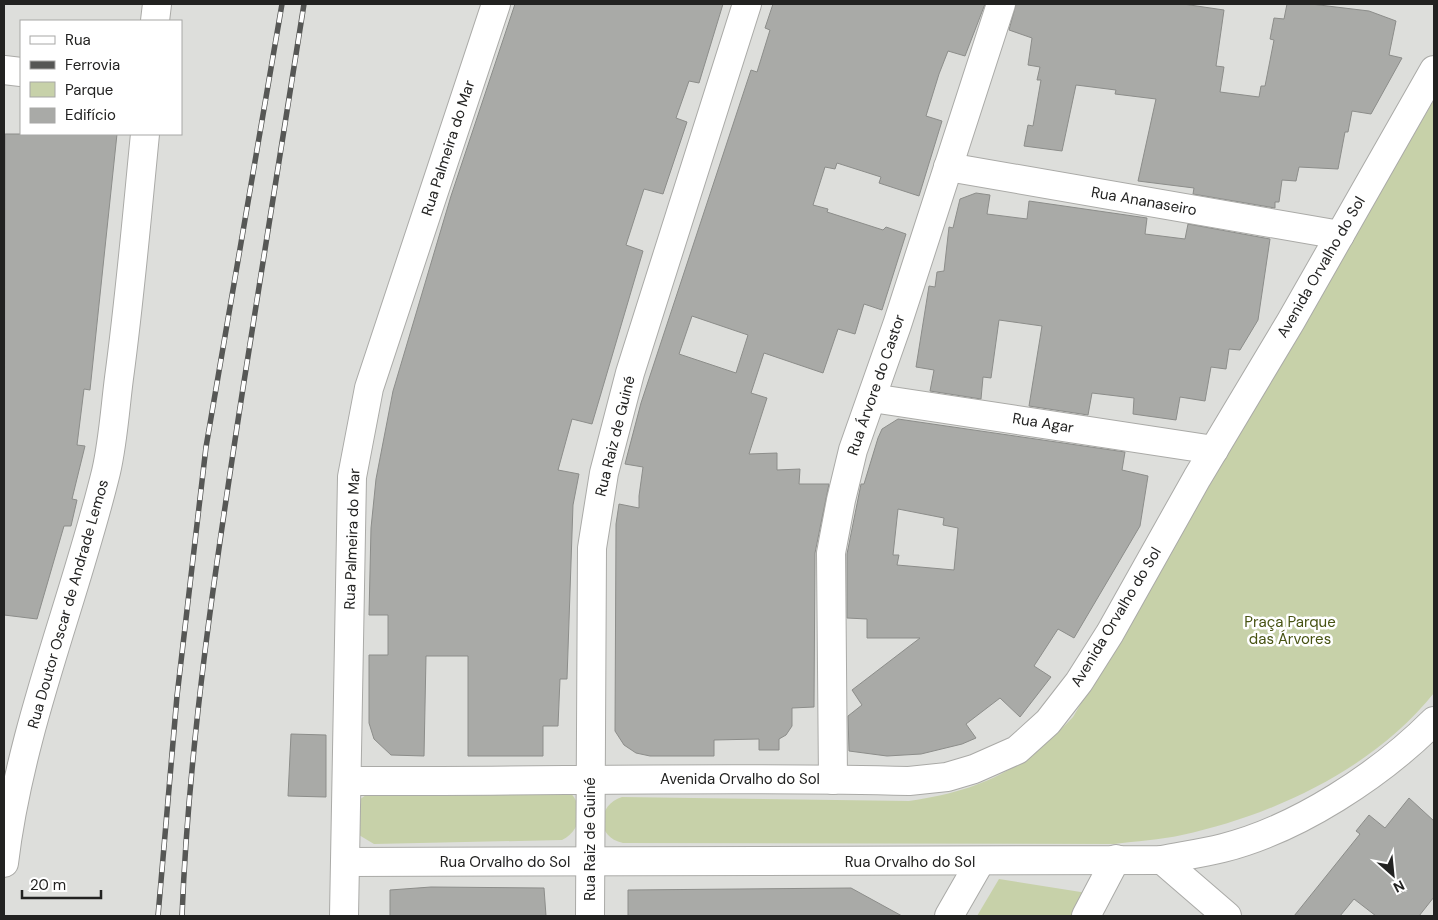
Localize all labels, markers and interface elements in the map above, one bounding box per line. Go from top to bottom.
legend [20,20,182,135]
text: Rua [65,30,91,50]
text: Ferrovia [65,55,120,75]
street label: Rua Palmeira do Mar [417,77,479,218]
text: Parque [65,80,113,100]
text: Edifício [65,105,116,125]
street label: Rua Ananaseiro [1090,182,1199,220]
street label: Avenida Orvalho do Sol [1272,193,1370,341]
street label: Rua Árvore do Castor [842,311,910,458]
street label: Rua Raiz de Guiné [590,374,640,498]
street label: Rua Agar [1011,408,1075,438]
street label: Rua Palmeira do Mar [340,468,364,610]
street label: Rua Doutor Oscar de Andrade Lemos [23,477,113,731]
street label: Avenida Orvalho do Sol [1066,543,1166,691]
park label: Praça Parque das Árvores [1244,612,1336,649]
street label: Avenida Orvalho do Sol [660,769,820,789]
street label: Rua Raiz de Guiné [580,777,600,901]
north arrow [1368,850,1418,900]
street label: Rua Orvalho do Sol [440,852,570,872]
street label: Rua Orvalho do Sol [845,852,975,872]
scale bar [22,868,101,900]
text: 20 m [30,875,66,895]
text: N [1390,876,1408,897]

